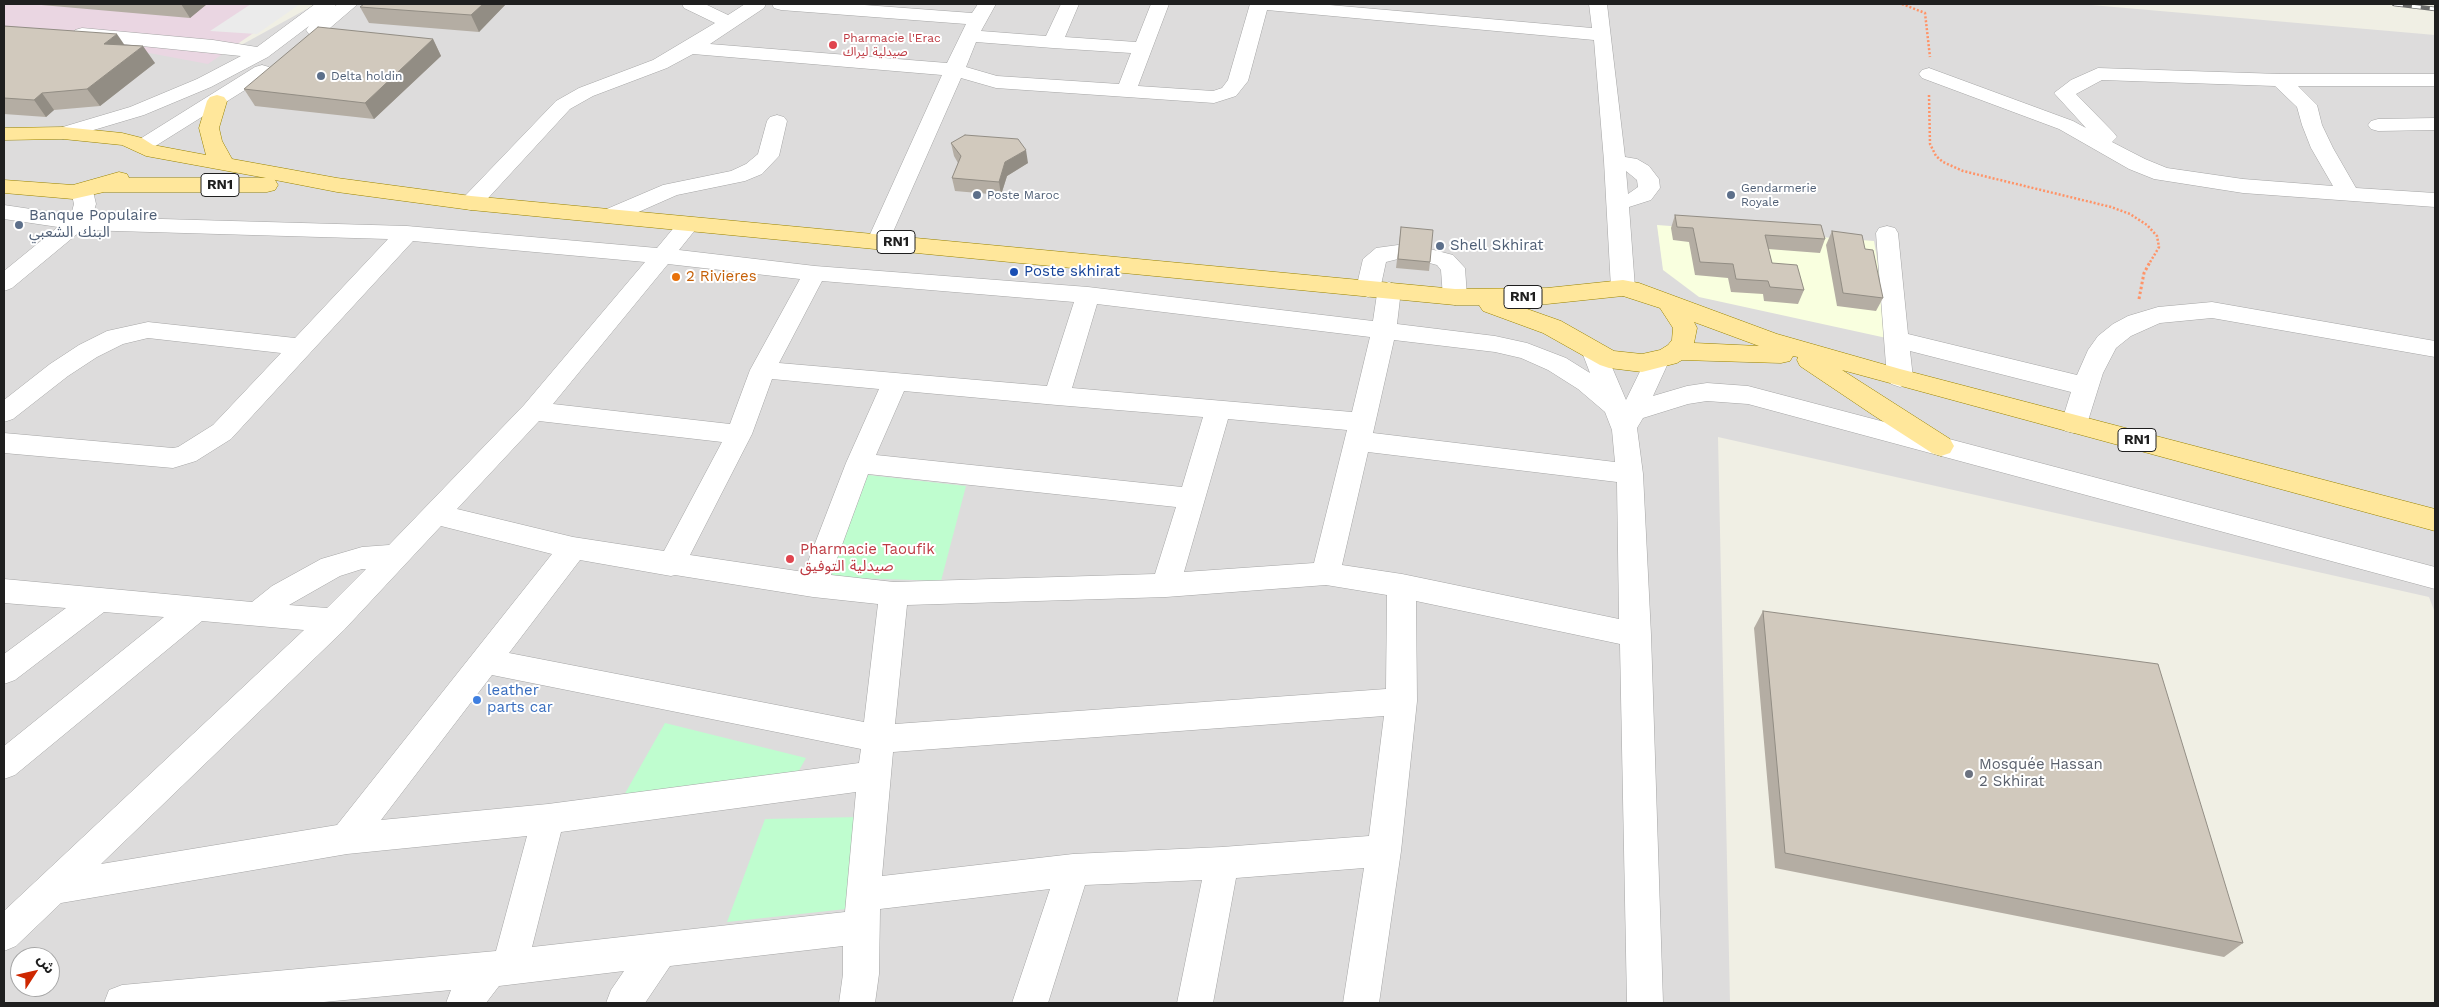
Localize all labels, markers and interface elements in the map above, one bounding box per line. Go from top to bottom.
place label: Pharmacie l'Erac صيدلية ليراك [843,31,941,59]
marker: Pharmacie l'Erac صيدلية ليراك [827,39,839,51]
place label: Delta holdin [331,69,402,83]
marker: Delta holdin [315,70,327,82]
road number: RN1 [201,174,239,196]
place label: Gendarmerie Royale [1741,181,1817,209]
place label: Poste Maroc [987,188,1059,202]
marker: Poste Maroc [971,189,983,201]
marker: Gendarmerie Royale [1725,189,1737,201]
place label: Banque Populaire البنك الشعبي [29,207,157,242]
marker: Banque Populaire البنك الشعبي [13,219,25,231]
road number: RN1 [877,230,915,253]
place label: Shell Skhirat [1450,237,1544,255]
marker: Shell Skhirat [1434,240,1446,252]
place label: Poste skhirat [1024,263,1120,281]
marker: Poste skhirat [1008,266,1020,278]
place label: 2 Rivieres [686,268,757,286]
marker: 2 Rivieres [670,271,682,283]
road number: RN1 [1504,286,1542,308]
road number: RN1 [2118,428,2156,452]
place label: Pharmacie Taoufik صيدلية التوفيق [800,541,935,576]
marker: Pharmacie Taoufik صيدلية التوفيق [784,553,796,565]
place label: leather parts car [487,682,553,717]
marker: leather parts car [471,694,483,706]
place label: Mosquée Hassan 2 Skhirat [1979,756,2103,791]
marker: Mosquée Hassan 2 Skhirat [1963,768,1975,780]
north arrow [10,947,60,997]
text: ش [34,952,59,976]

